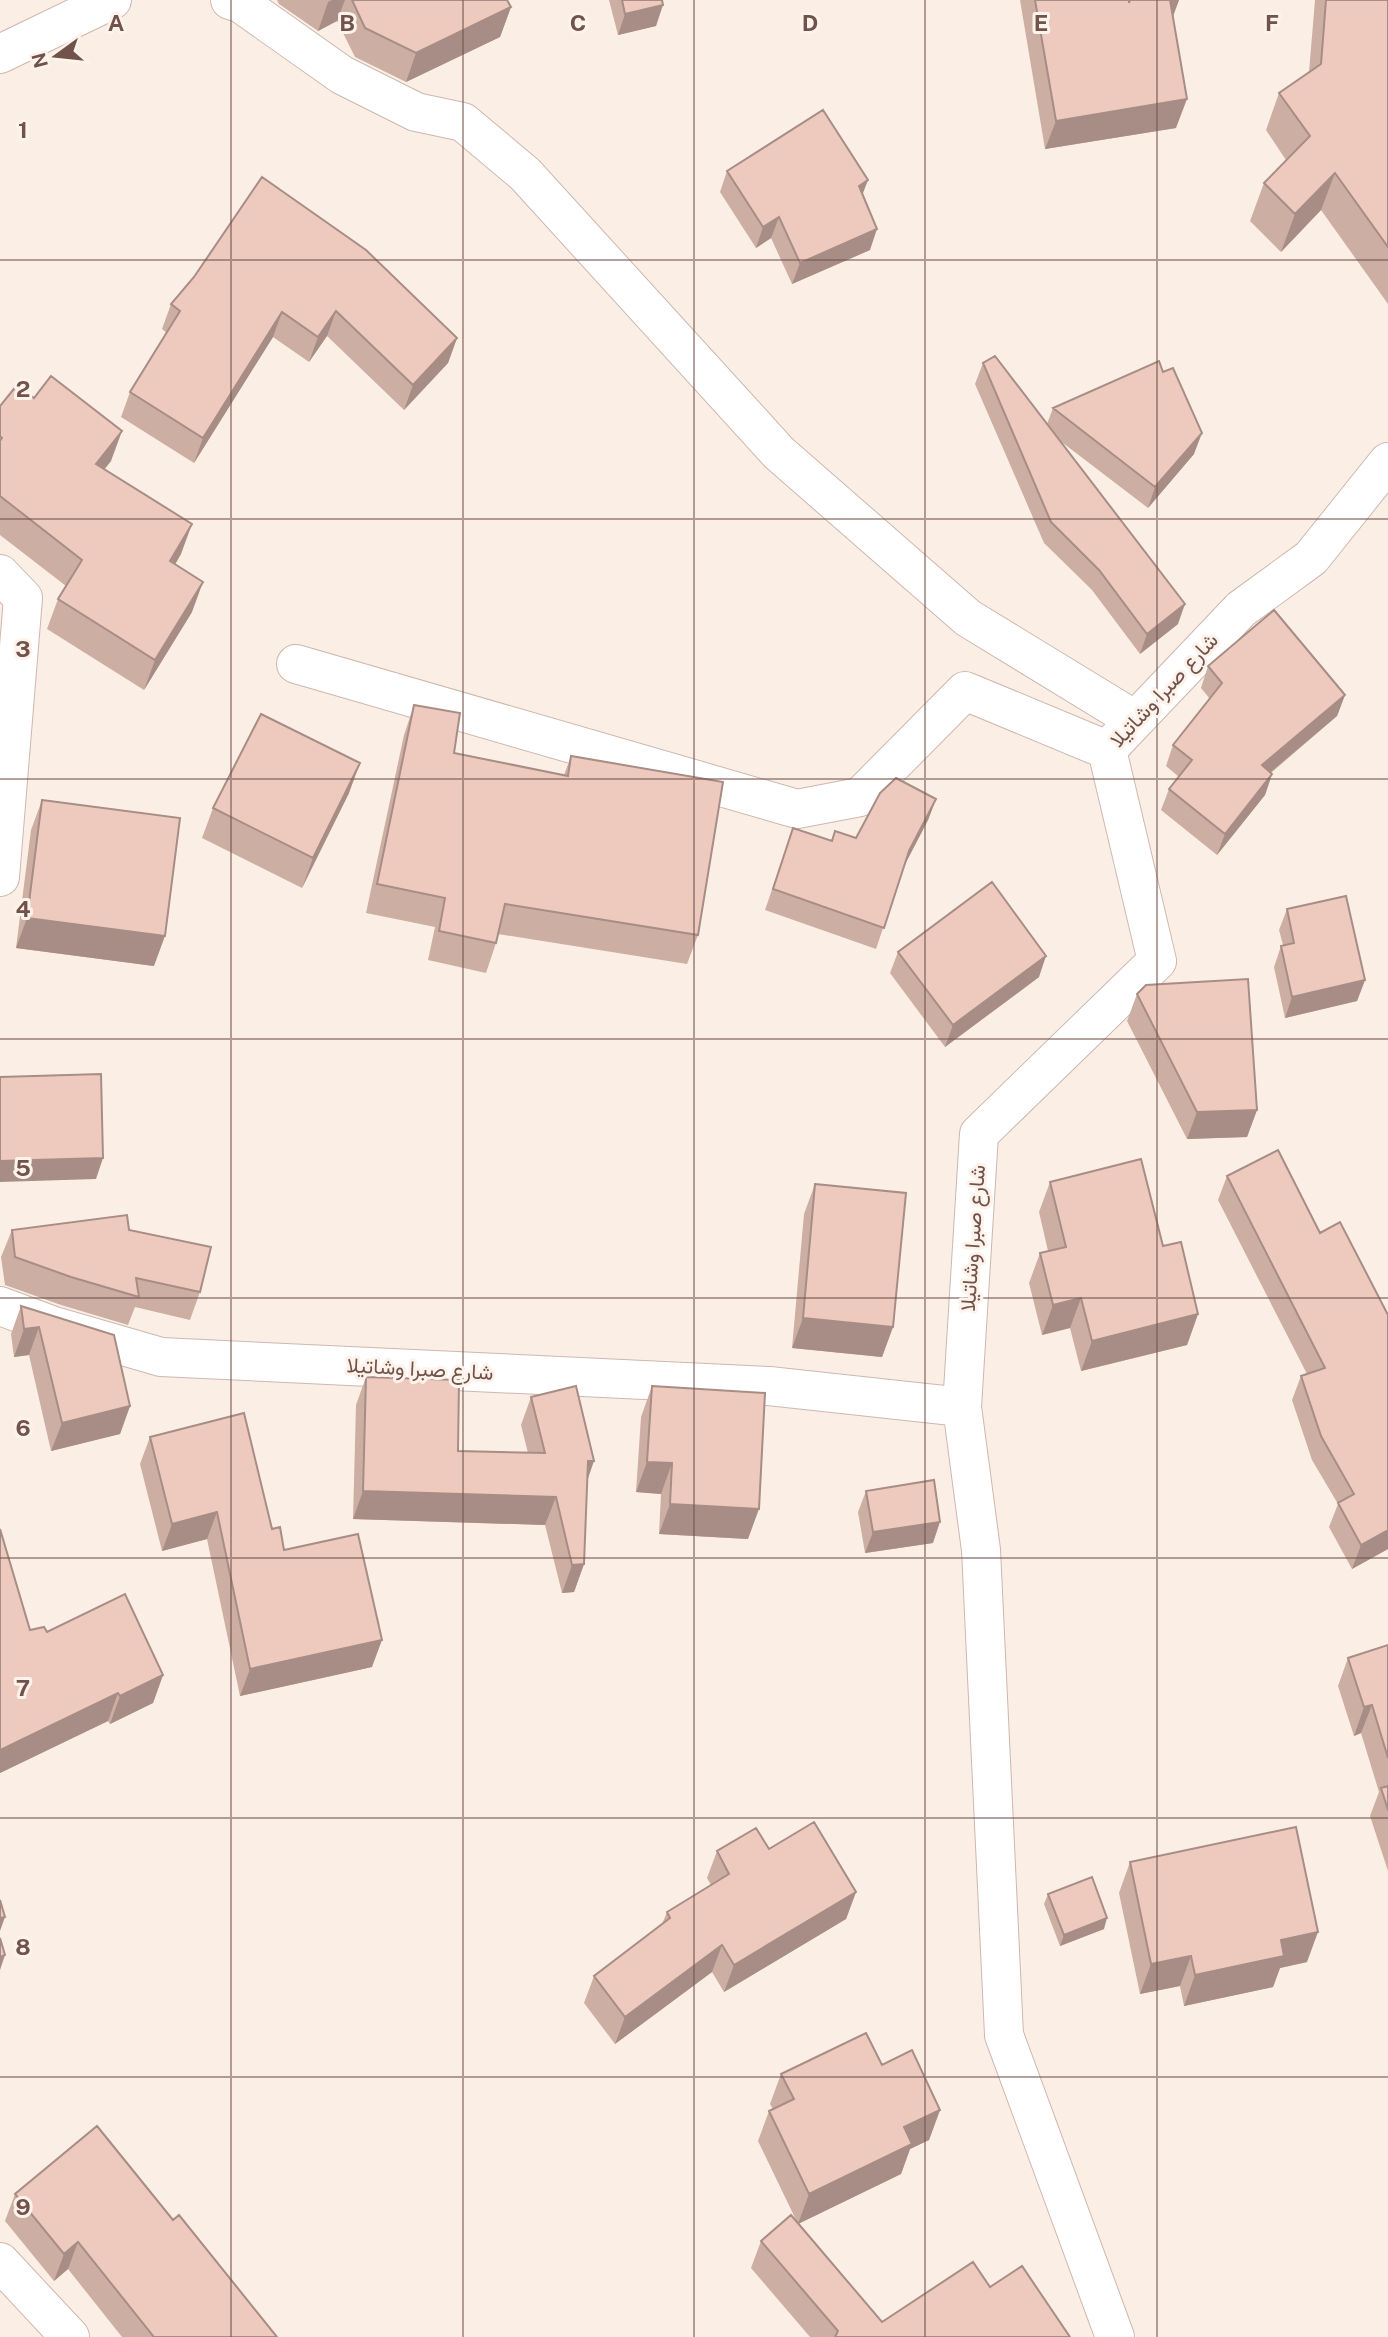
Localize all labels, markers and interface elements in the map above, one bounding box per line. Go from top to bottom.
text: A [108,9,125,36]
text: B [339,9,355,36]
text: C [570,9,586,36]
text: D [802,9,818,36]
text: E [1034,9,1048,36]
text: F [1265,9,1279,36]
north arrow [21,21,91,91]
text: N [27,50,52,70]
text: 1 [18,116,28,143]
text: 2 [16,375,30,402]
street label: شارع صبرا وشاتيلا [1104,627,1224,753]
text: 3 [15,635,31,662]
text: 4 [15,895,31,922]
text: 5 [15,1154,31,1181]
street label: شارع صبرا وشاتيلا [955,1164,992,1312]
street label: شارع صبرا وشاتيلا [346,1352,494,1387]
text: 6 [15,1414,31,1441]
text: 7 [16,1674,30,1701]
text: 8 [15,1933,31,1960]
text: 9 [15,2193,31,2220]

